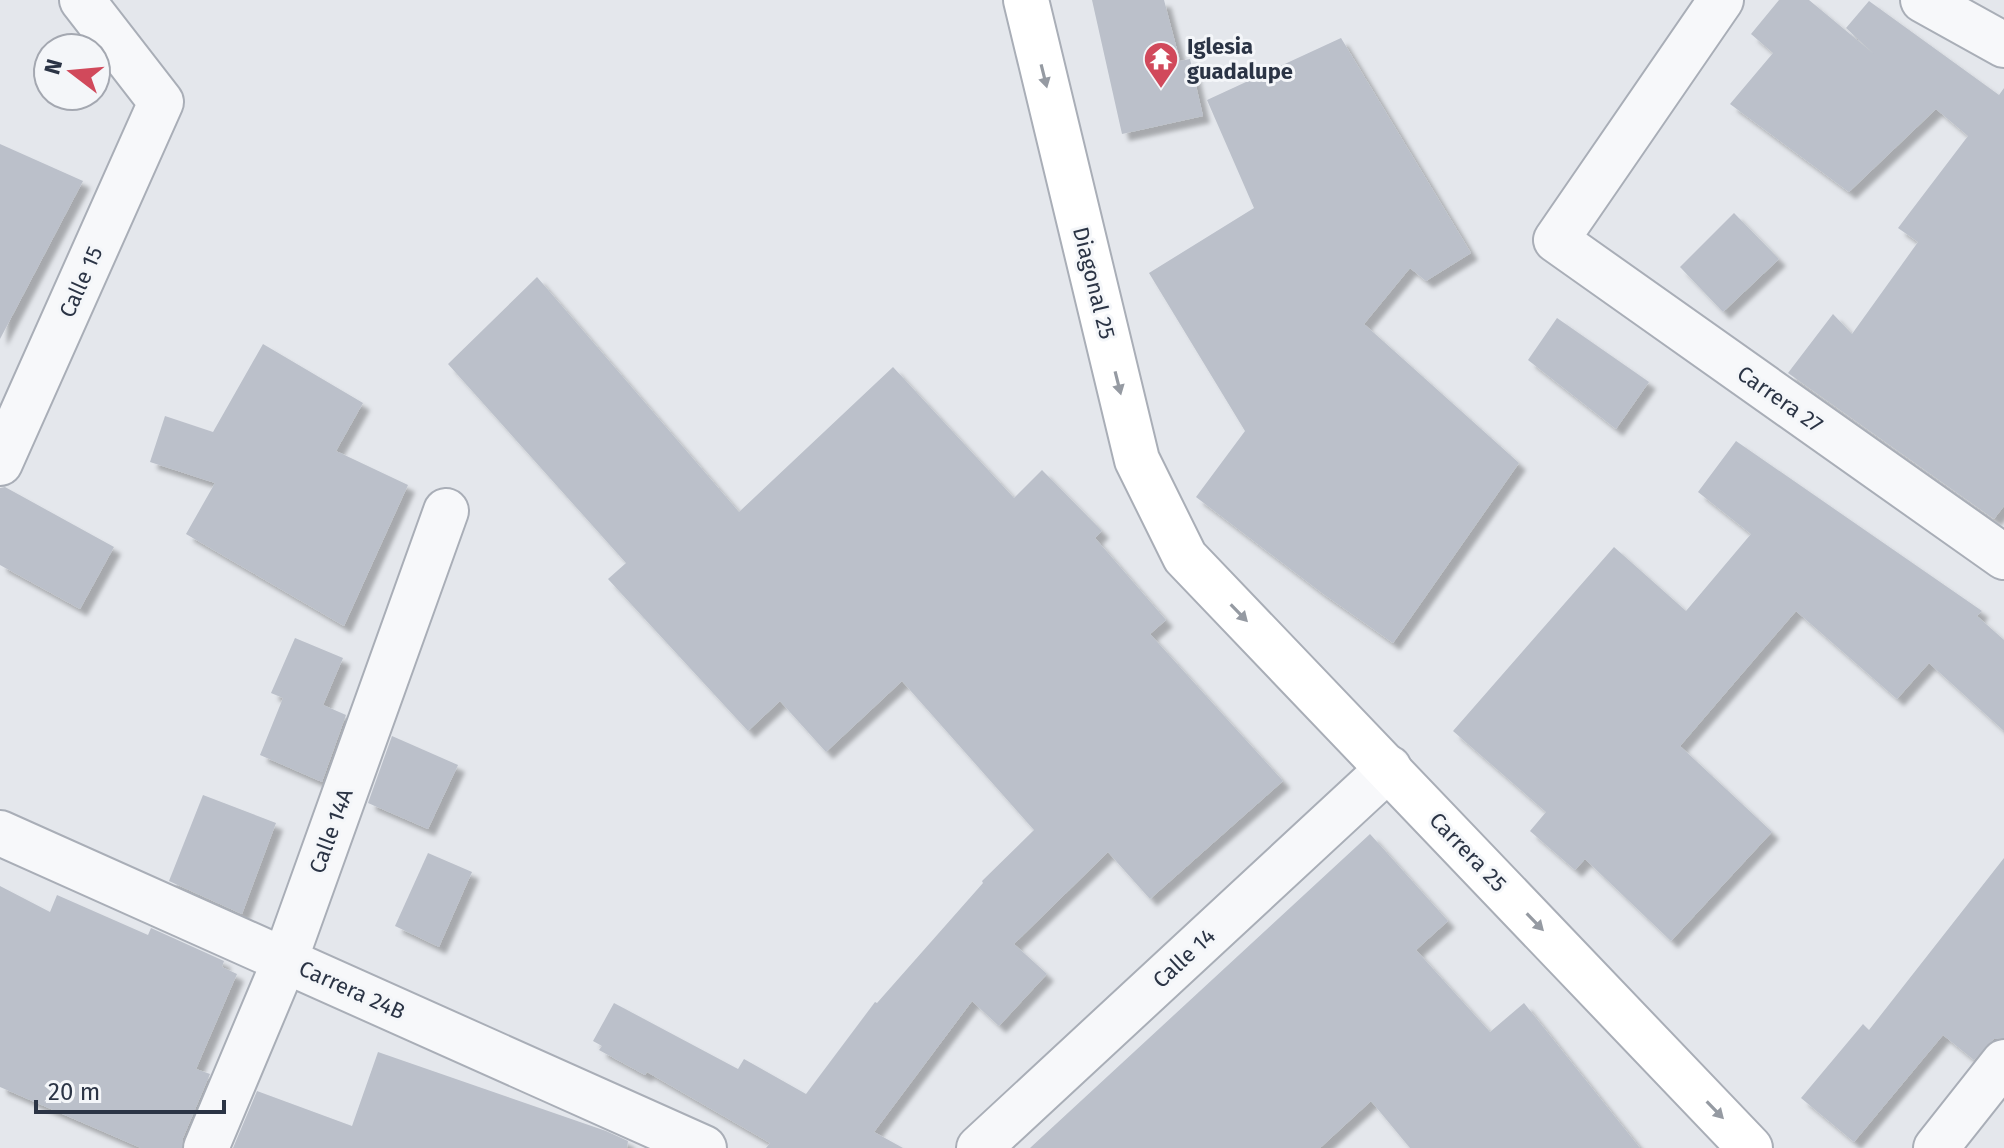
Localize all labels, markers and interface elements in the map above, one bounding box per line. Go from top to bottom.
north arrow [32,32,112,112]
place label: Iglesia guadalupe [1187,33,1293,85]
temple icon: Iglesia guadalupe [1142,40,1180,90]
text: N [38,56,68,77]
one-way arrow [1039,63,1051,88]
street label: Diagonal 25 [1067,224,1121,342]
street label: Calle 15 [53,242,109,322]
street label: Carrera 27 [1732,360,1828,438]
one-way arrow [1112,371,1125,396]
one-way arrow [1229,603,1248,622]
street label: Calle 14A [303,785,359,877]
street label: Carrera 25 [1424,807,1512,897]
one-way arrow [1526,912,1544,931]
street label: Calle 14 [1147,922,1221,994]
street label: Carrera 24B [295,955,409,1025]
scale bar [36,1064,224,1114]
text: 20 m [48,1078,100,1106]
one-way arrow [1705,1101,1723,1120]

